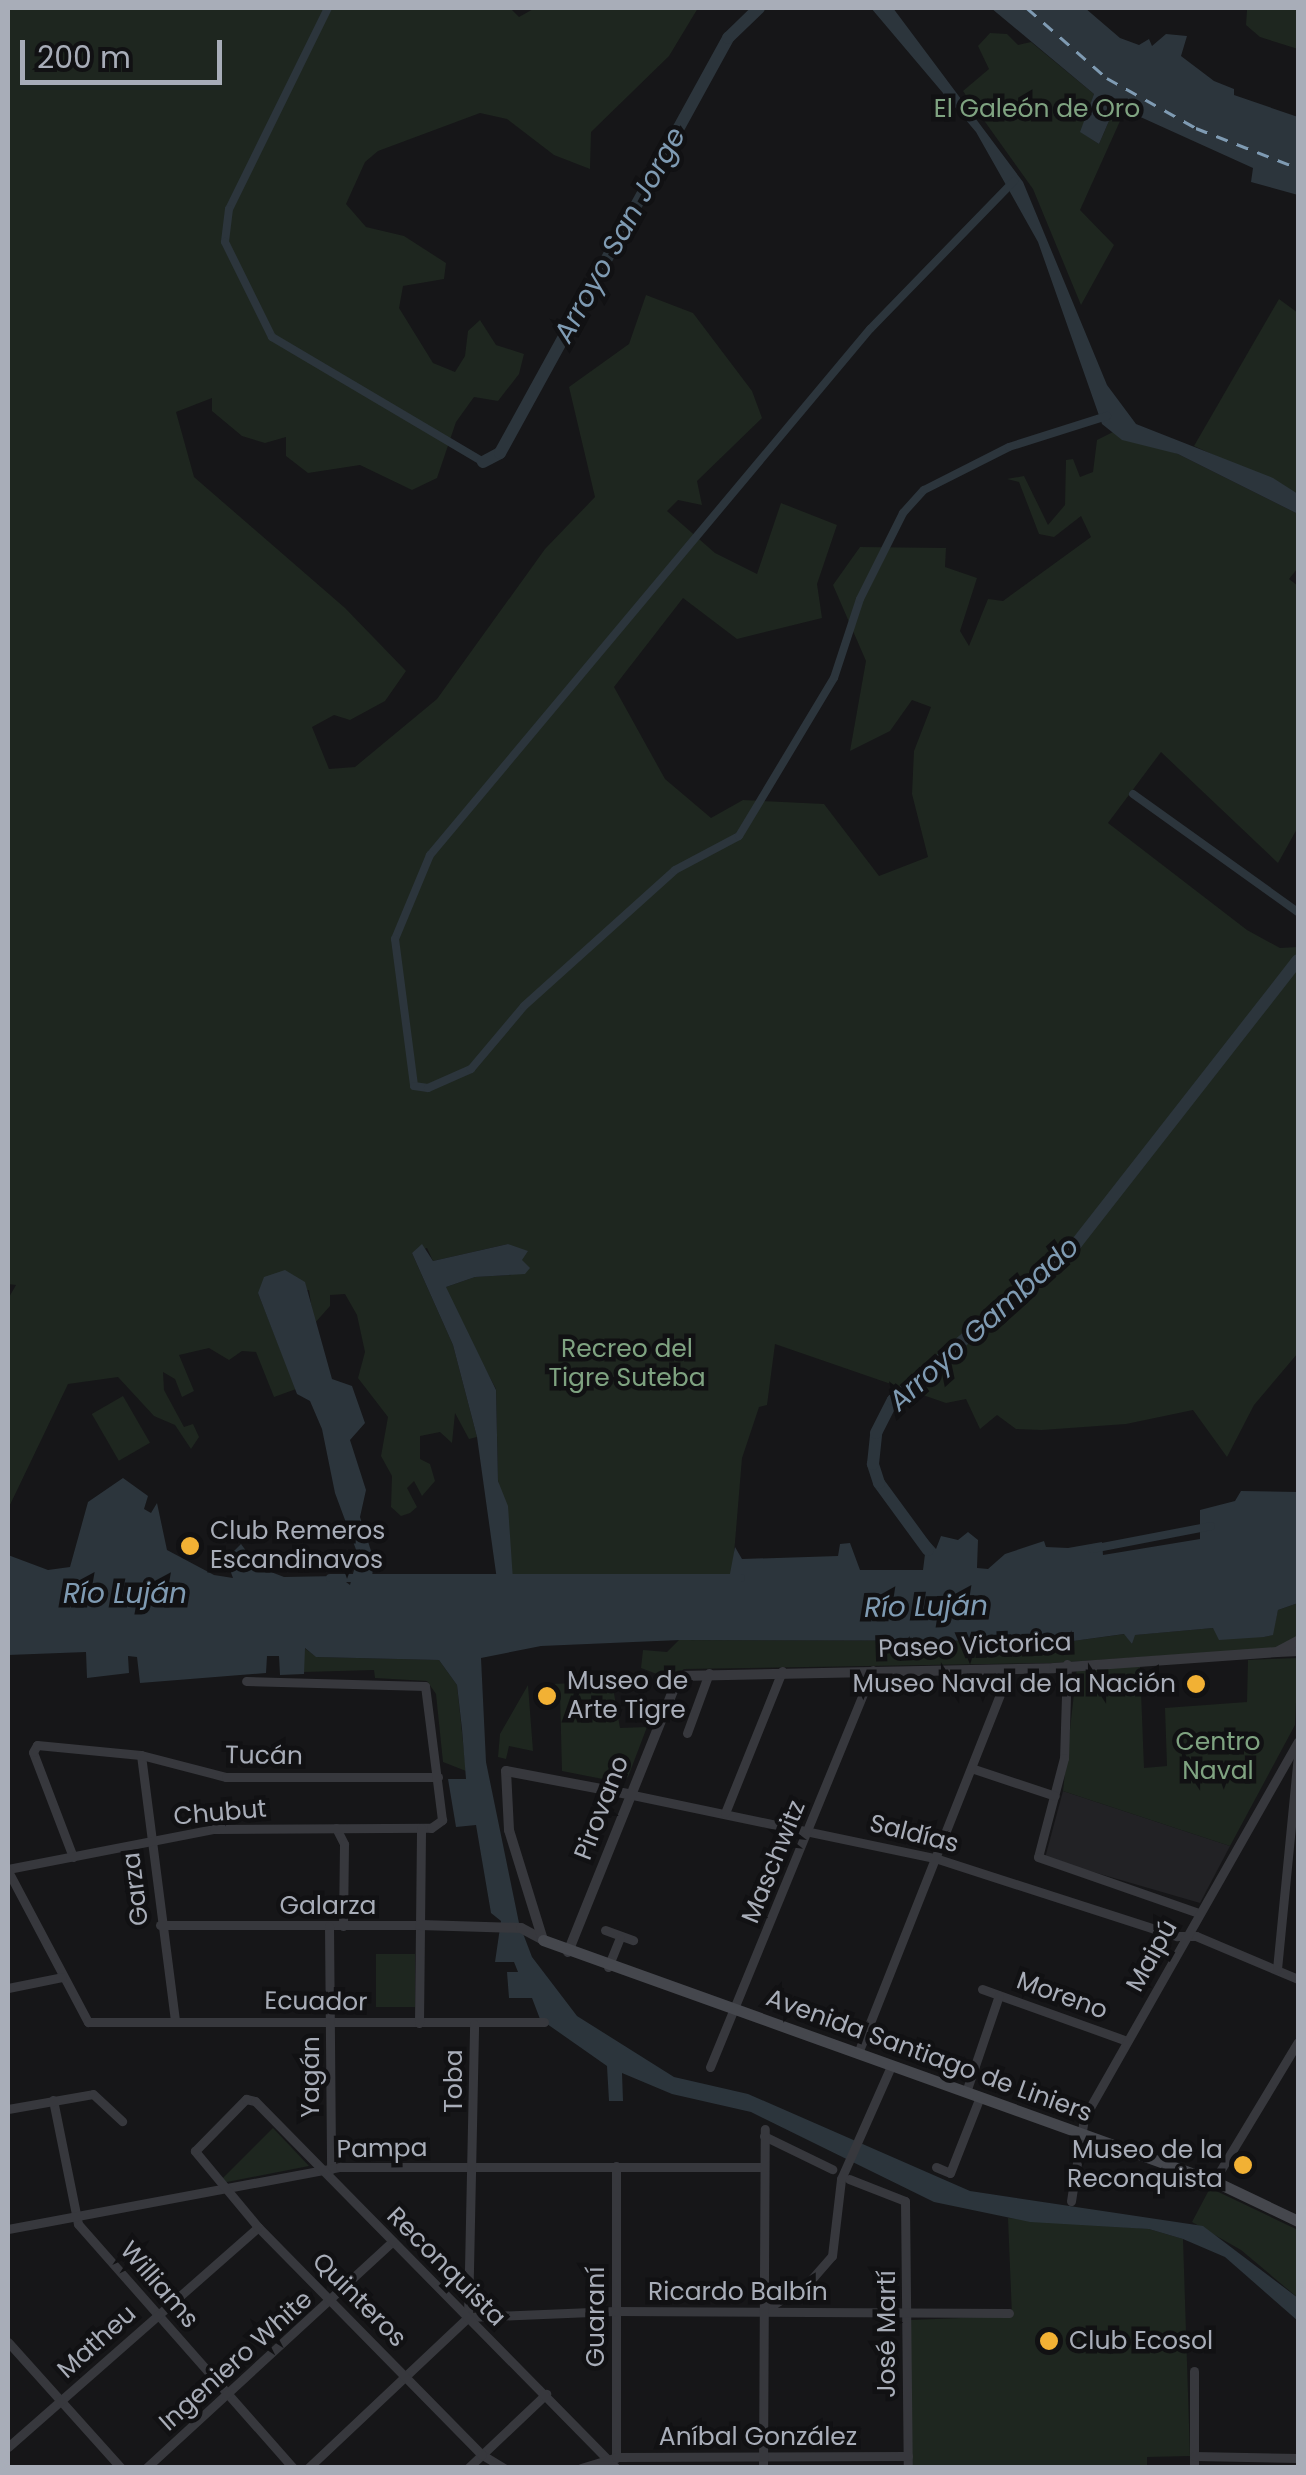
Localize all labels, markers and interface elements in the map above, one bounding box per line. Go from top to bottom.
scale bar [25,20,228,82]
text: 200 m [37,36,131,79]
park label: El Galeón de Oro [934,94,1140,124]
water label: Arroyo San Jorge [547,122,693,348]
water label: Arroyo Gambado [882,1230,1086,1418]
park label: Recreo del Tigre Suteba [548,1335,706,1394]
place label: Club Remeros Escandinavos [210,1517,385,1576]
marker: Club Remeros Escandinavos [179,1535,201,1557]
water label: Río Luján [63,1577,187,1611]
water label: Río Luján [864,1589,988,1625]
street label: Paseo Victorica [878,1628,1072,1664]
place label: Museo de Arte Tigre [567,1667,688,1726]
place label: Museo Naval de la Nación [852,1669,1176,1699]
marker: Museo Naval de la Nación [1185,1673,1207,1695]
marker: Museo de Arte Tigre [536,1685,558,1707]
park label: Centro Naval [1175,1728,1261,1787]
street label: Tucán [225,1740,303,1772]
street label: Pirovano [568,1752,636,1864]
street label: Chubut [172,1794,268,1832]
street label: Maschwitz [736,1796,812,1928]
street label: Saldías [866,1808,962,1860]
street label: Garza [117,1850,155,1928]
street label: Galarza [280,1891,376,1921]
street label: Maipú [1120,1915,1184,1997]
street label: Moreno [1013,1966,1111,2026]
street label: Avenida Santiago de Liniers [762,1983,1096,2129]
street label: Ecuador [264,1986,368,2018]
street label: Yagán [296,2036,326,2118]
street label: Toba [439,2049,469,2113]
street label: Pampa [336,2133,428,2165]
place label: Museo de la Reconquista [1067,2136,1223,2195]
marker: Museo de la Reconquista [1232,2154,1254,2176]
street label: Reconquista [380,2201,512,2333]
street label: Williams [113,2236,205,2334]
street label: Quinteros [306,2247,412,2353]
street label: Guaraní [581,2267,611,2367]
street label: José Martí [872,2270,902,2398]
street label: Ricardo Balbín [648,2277,828,2307]
street label: Ingeniero White [153,2284,319,2438]
street label: Matheu [52,2299,142,2385]
place label: Club Ecosol [1069,2326,1213,2356]
marker: Club Ecosol [1038,2330,1060,2352]
street label: Aníbal González [659,2422,857,2452]

